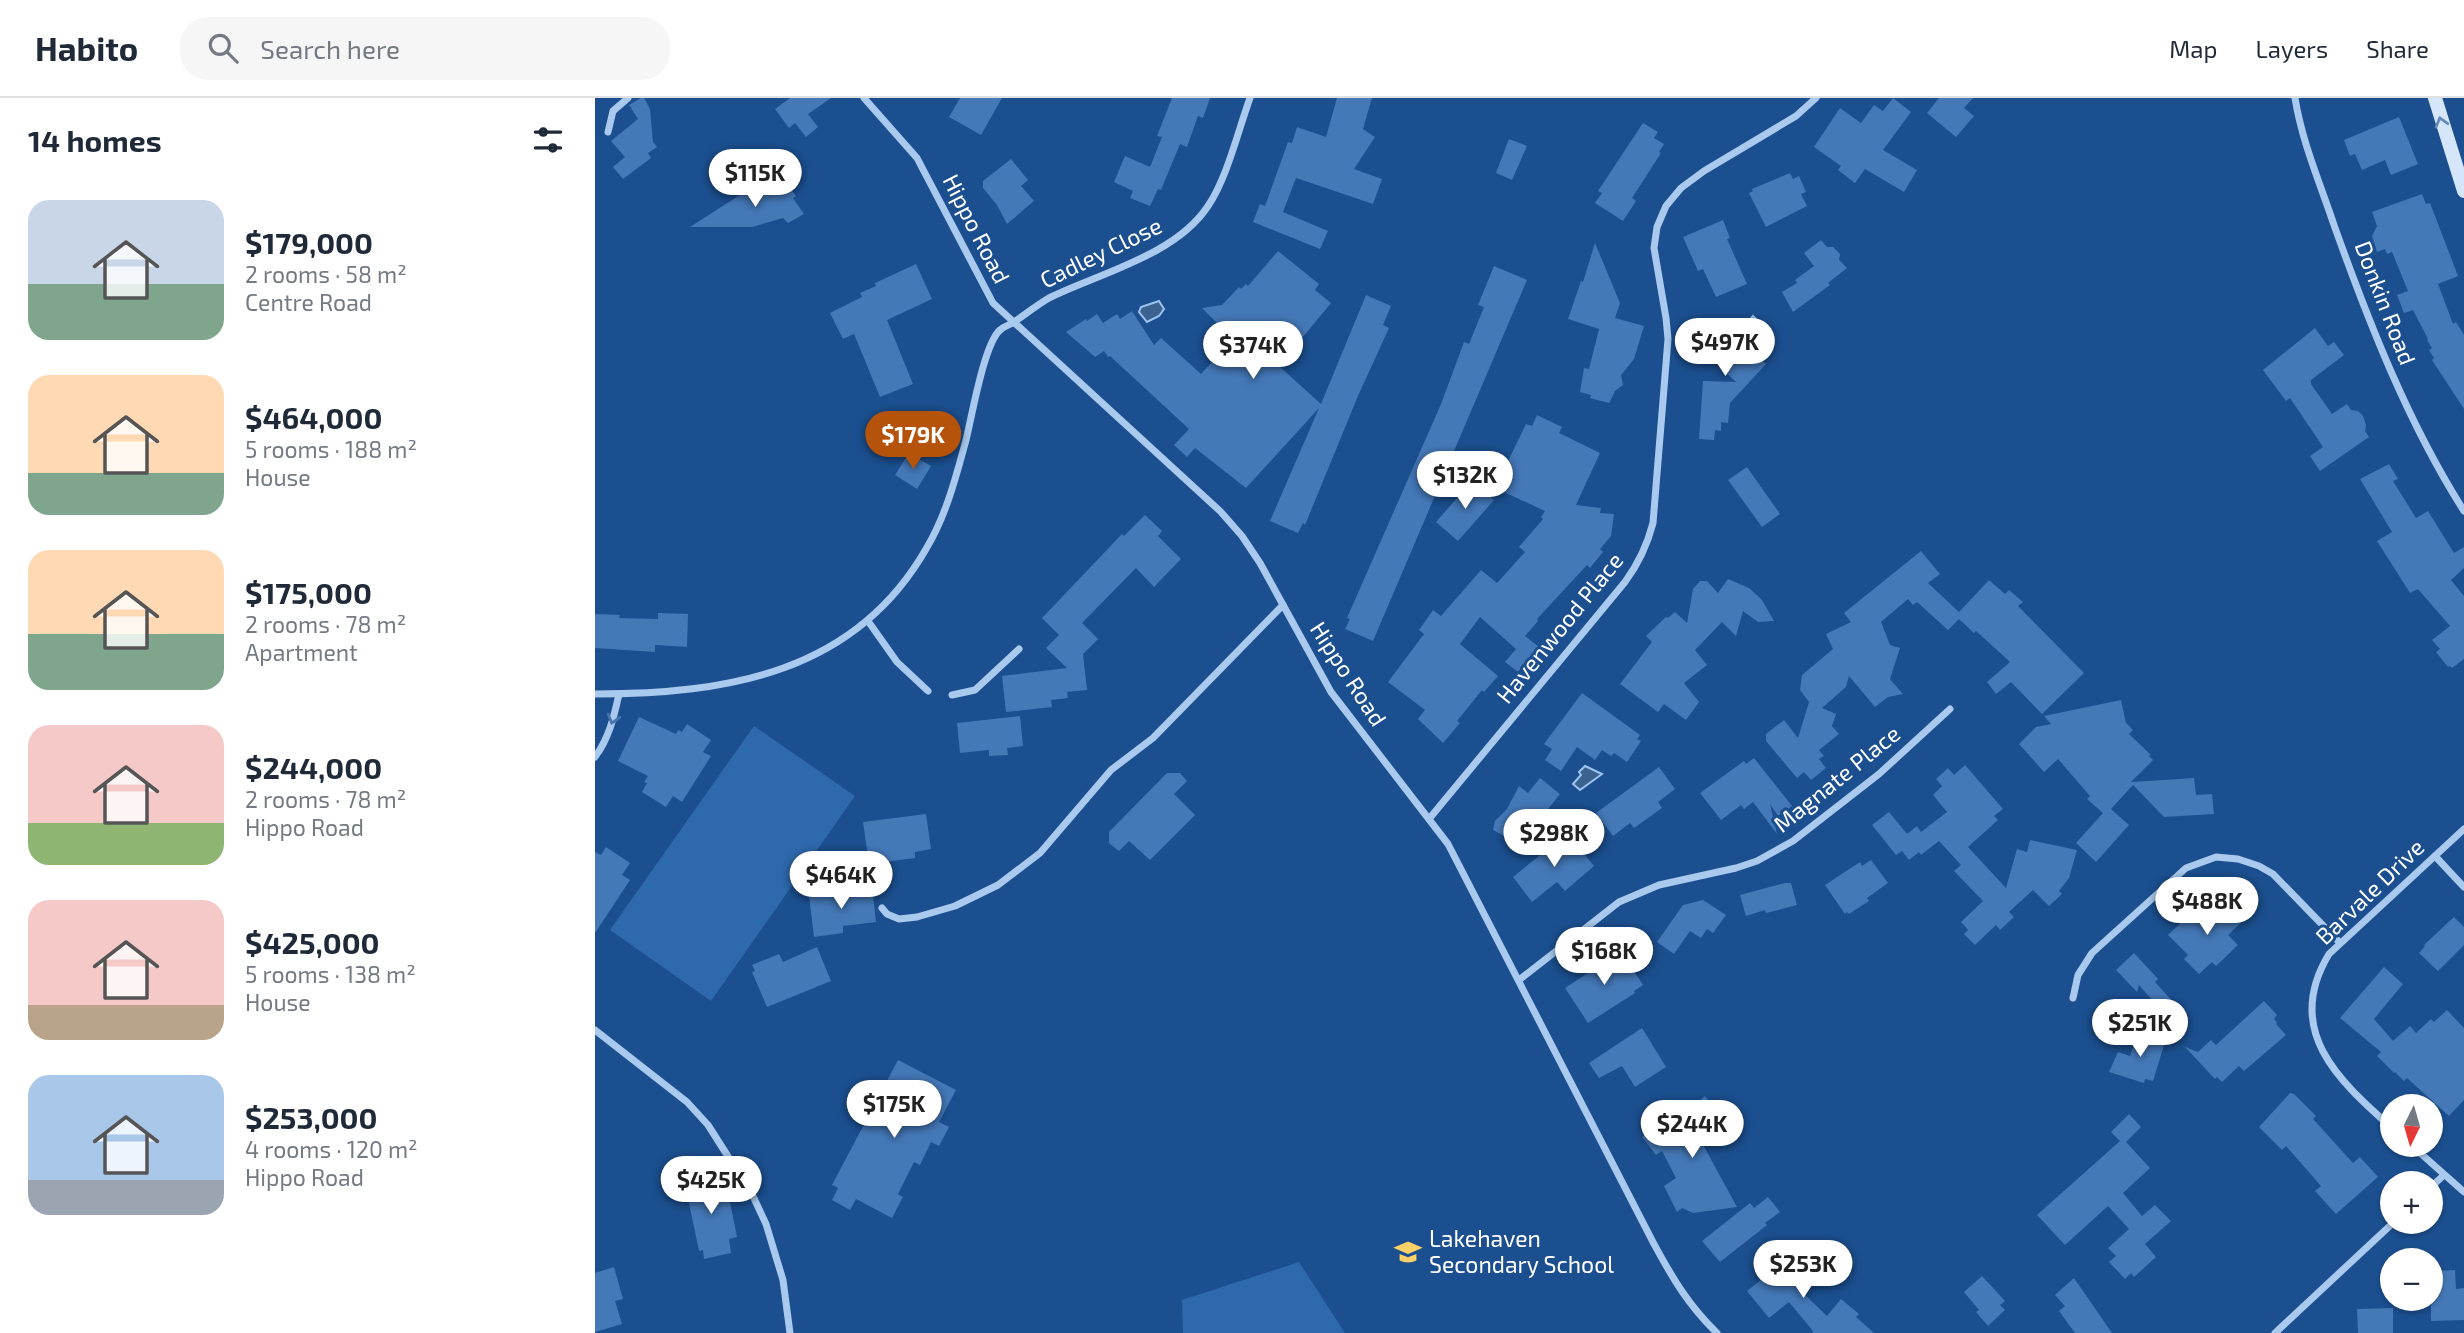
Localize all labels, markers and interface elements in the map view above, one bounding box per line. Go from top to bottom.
search box [180,17,670,80]
text: Habito [35,28,138,68]
icon: search [204,29,242,67]
text: Search here [260,33,400,64]
text: Map [2169,34,2217,63]
text: Layers [2255,34,2328,63]
text: Share [2366,34,2429,63]
one-way arrow [2435,116,2449,128]
icon: filters [529,121,567,159]
text: 14 homes [28,122,162,158]
pin: $115K [706,150,804,209]
text: $115K [725,158,785,186]
street label: Hippo Road [937,169,1016,288]
street label: Cadley Close [1035,211,1166,294]
text: $179,000 [245,224,373,260]
icon: home [84,228,168,312]
street label: Donkin Road [2349,237,2422,369]
text: 2 rooms · 58 m² [245,260,407,288]
text: Centre Road [245,288,372,316]
pin: $497K [1676,318,1774,378]
pin: $374K [1204,322,1302,381]
text: $497K [1691,327,1759,355]
text: $374K [1219,330,1287,358]
text: $464,000 [245,399,382,435]
icon: home [84,403,168,487]
pin: $179K [864,412,962,471]
text: $179K [881,420,945,448]
text: 5 rooms · 188 m² [245,435,417,463]
pin: $132K [1416,452,1514,511]
text: $132K [1433,460,1497,488]
text: House [245,463,311,491]
street label: Havenwood Place [1490,546,1628,708]
text: $175,000 [245,574,372,610]
icon: home [84,578,168,662]
text: 2 rooms · 78 m² [245,610,406,638]
street label: Hippo Road [1305,616,1393,731]
text: Apartment [245,638,358,666]
one-way arrow [606,713,621,725]
street label: Magnate Place [1768,719,1905,838]
text: $244,000 [245,749,382,785]
icon: home [84,753,168,837]
text: 2 rooms · 78 m² [245,785,406,813]
pin: $298K [1505,810,1603,869]
text: Hippo Road [245,813,364,841]
text: $298K [1519,818,1589,846]
street label: Barvale Drive [2309,833,2429,950]
pin: $464K [792,852,890,911]
text: $464K [806,860,876,888]
pin: $488K [2158,878,2256,937]
text: $488K [2171,886,2243,914]
text: $425,000 [245,924,380,960]
icon: home [84,928,168,1012]
pin: $168K [1555,928,1653,987]
text: $168K [1571,936,1637,964]
text: 5 rooms · 138 m² [245,960,416,988]
text: House [245,988,311,1016]
pin: $251K [2091,1000,2189,1059]
text: $251K [2108,1008,2172,1036]
pin: $175K [845,1080,943,1140]
text: $175K [863,1089,925,1117]
north arrow [2380,1094,2443,1157]
map controls [2380,1094,2443,1311]
text: $253,000 [245,1099,377,1135]
pin: $244K [1643,1100,1741,1160]
icon: home [84,1103,168,1187]
text: $244K [1657,1109,1727,1137]
text: 4 rooms · 120 m² [245,1135,418,1163]
pin: $425K [662,1156,760,1216]
text: Hippo Road [245,1163,364,1191]
text: $425K [677,1165,745,1193]
button: + [2380,1171,2443,1234]
place label: Lakehaven Secondary School [1429,1224,1614,1278]
school or university icon: Lakehaven Secondary School [1393,1237,1423,1267]
pin: $253K [1754,1240,1852,1300]
button: − [2380,1248,2443,1311]
text: $253K [1769,1249,1837,1277]

